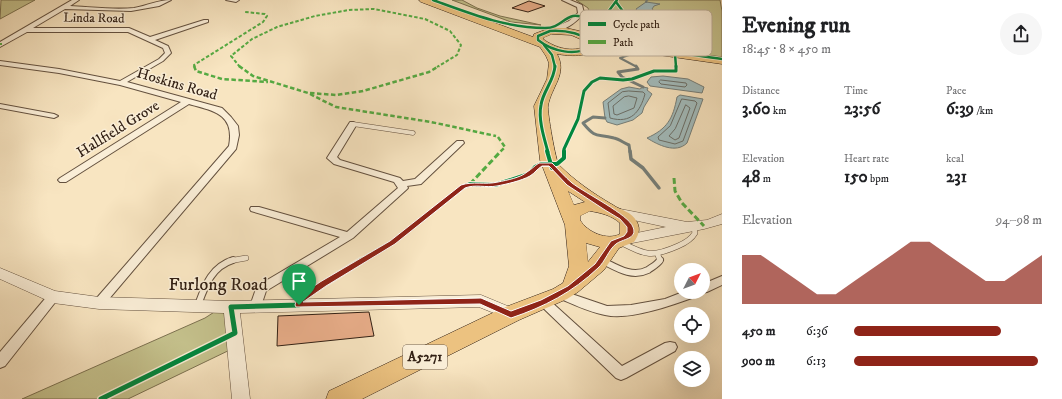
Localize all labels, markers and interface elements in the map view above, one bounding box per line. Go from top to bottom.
street label: Linda Road [63,9,125,27]
legend [580,10,712,56]
text: Evening run [742,12,850,39]
button: share [1000,13,1042,55]
text: Cycle path [613,18,660,32]
text: Path [613,36,634,50]
text: 18:45 · 8 × 450 m [742,41,831,57]
street label: Hoskins Road [134,63,220,105]
text: Distance [742,84,780,98]
text: Time [844,84,868,98]
text: Pace [946,84,966,98]
street label: Hallfield Grove [73,96,163,162]
text: 3.60 [742,98,770,120]
text: 23:56 [844,98,880,120]
text: 6:39 [946,98,974,120]
text: km [770,104,786,118]
text: /km [974,104,993,118]
text: Elevation [742,152,785,166]
text: Heart rate [844,152,889,166]
text: kcal [946,152,964,166]
text: 48 [742,166,760,188]
text: 150 [844,166,868,188]
text: 231 [946,166,967,188]
text: m [760,172,771,186]
text: bpm [868,172,889,186]
text: Elevation [742,212,792,228]
text: 94–98 m [996,212,1042,228]
north arrow [674,263,710,299]
map controls [674,263,710,387]
pin [282,264,316,305]
icon: arrive [288,270,310,292]
street label: Furlong Road [168,274,268,296]
button: locate [674,307,710,343]
text: 450 m [742,323,775,339]
text: 6:36 [806,323,828,339]
road number: A5271 [403,345,447,369]
button: layers [674,351,710,387]
text: 900 m [742,353,775,369]
text: 6:13 [806,353,826,369]

